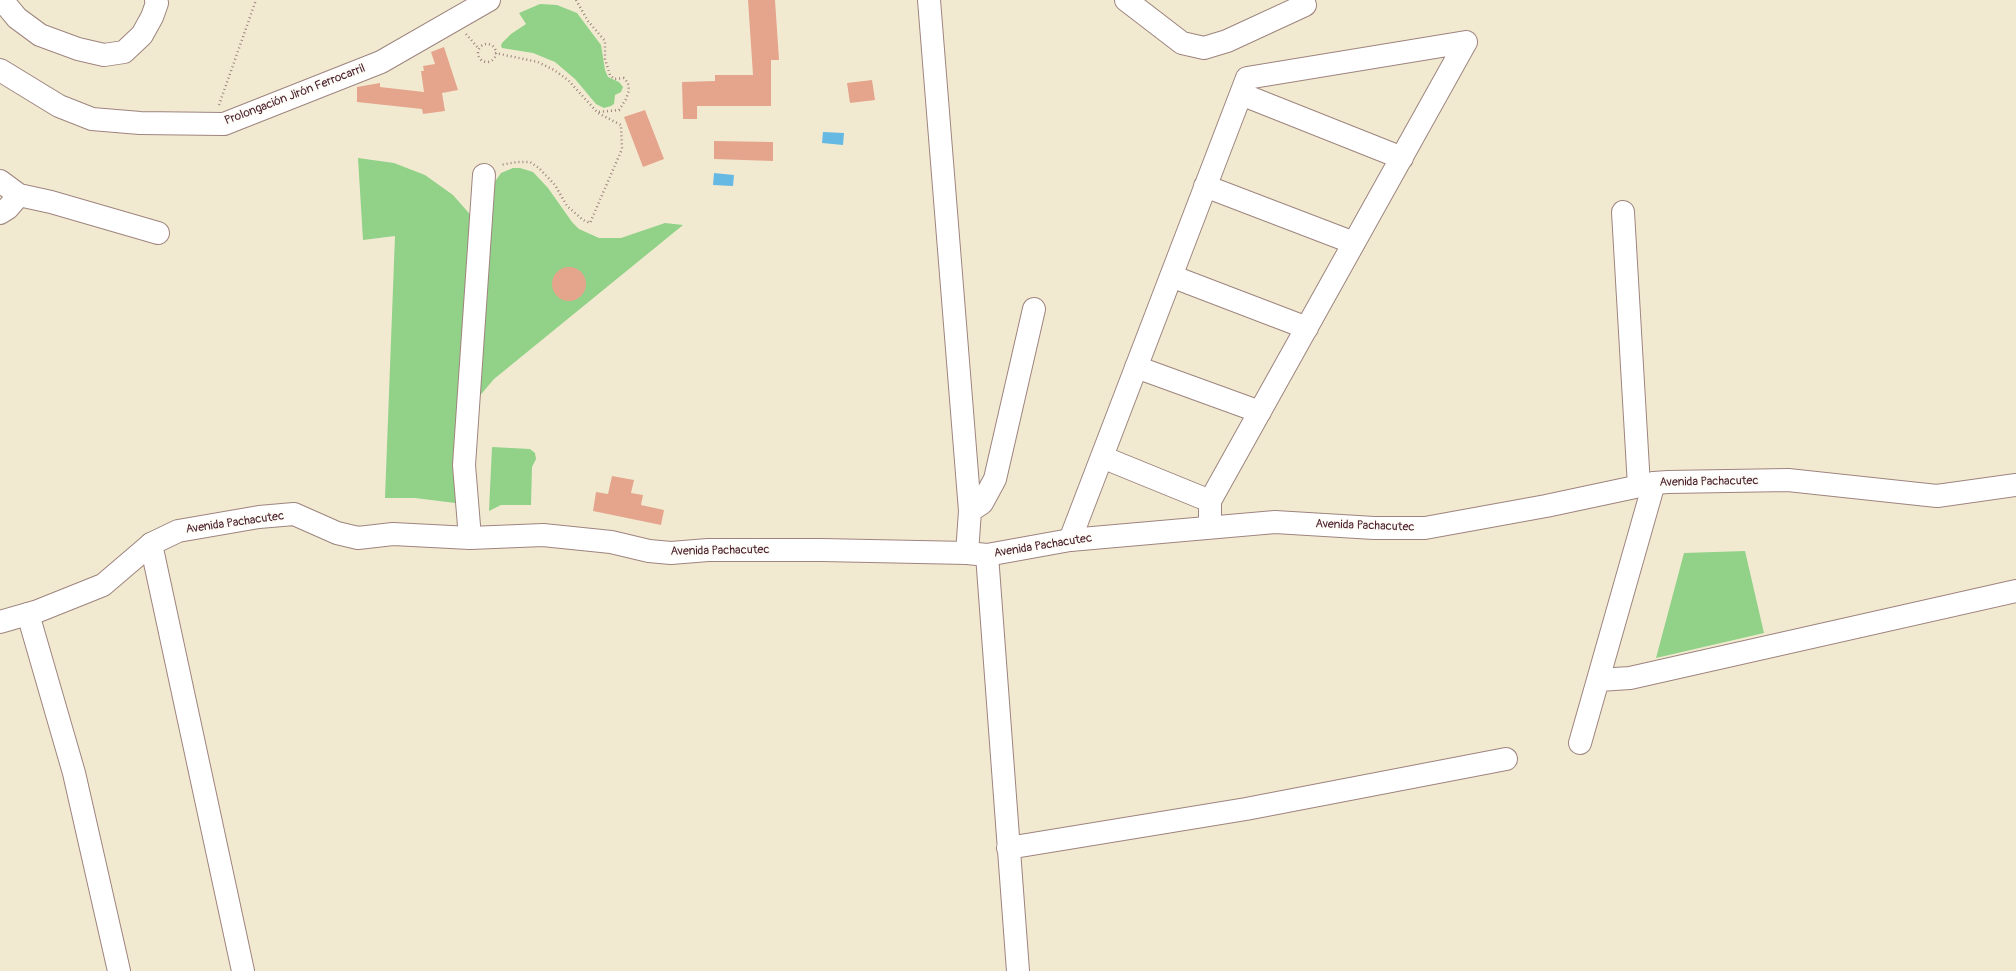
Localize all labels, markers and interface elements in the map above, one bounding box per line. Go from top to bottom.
street label: Prolongación Jirón Ferrocarril [223,61,367,129]
street label: Avenida Pachacutec [1659,474,1759,490]
street label: Avenida Pachacutec [185,509,285,537]
street label: Avenida Pachacutec [1315,517,1415,535]
street label: Avenida Pachacutec [993,531,1093,561]
street label: Avenida Pachacutec [670,543,770,559]

